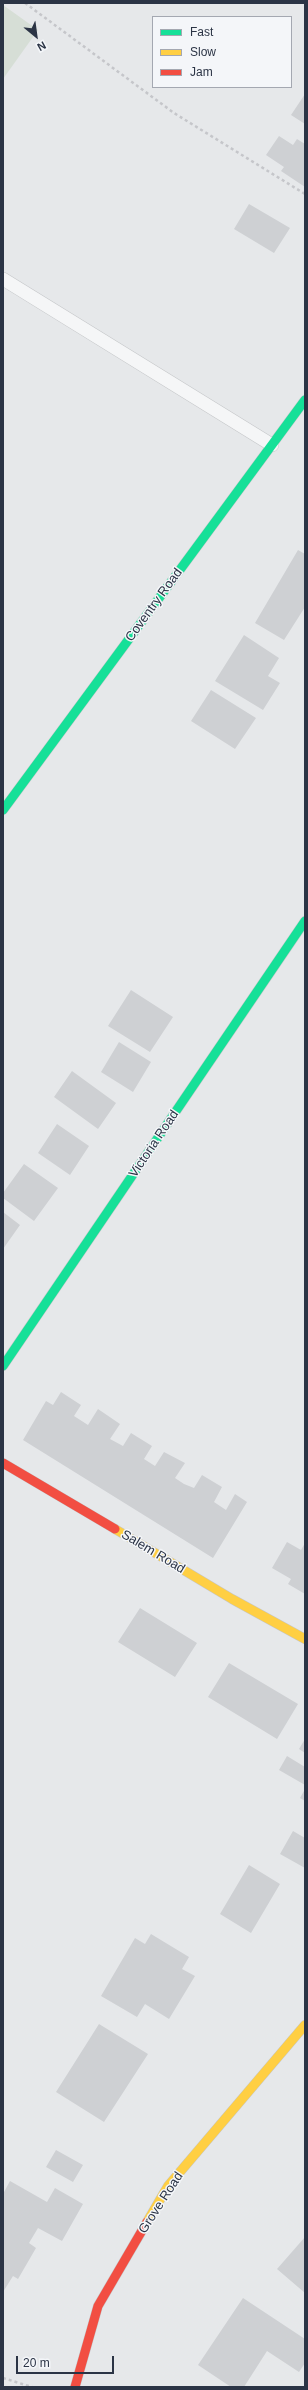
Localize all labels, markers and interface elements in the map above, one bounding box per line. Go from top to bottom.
north arrow [16,16,56,56]
legend [152,16,292,88]
text: Fast [190,25,213,39]
text: N [35,39,48,54]
text: Slow [190,45,216,59]
text: Jam [190,65,213,79]
street label: Coventry Road [122,565,186,645]
street label: Victoria Road [126,1107,182,1181]
street label: Salem Road [118,1527,188,1577]
street label: Grove Road [135,2169,187,2237]
scale bar [18,2348,116,2374]
text: 20 m [23,2356,50,2370]

